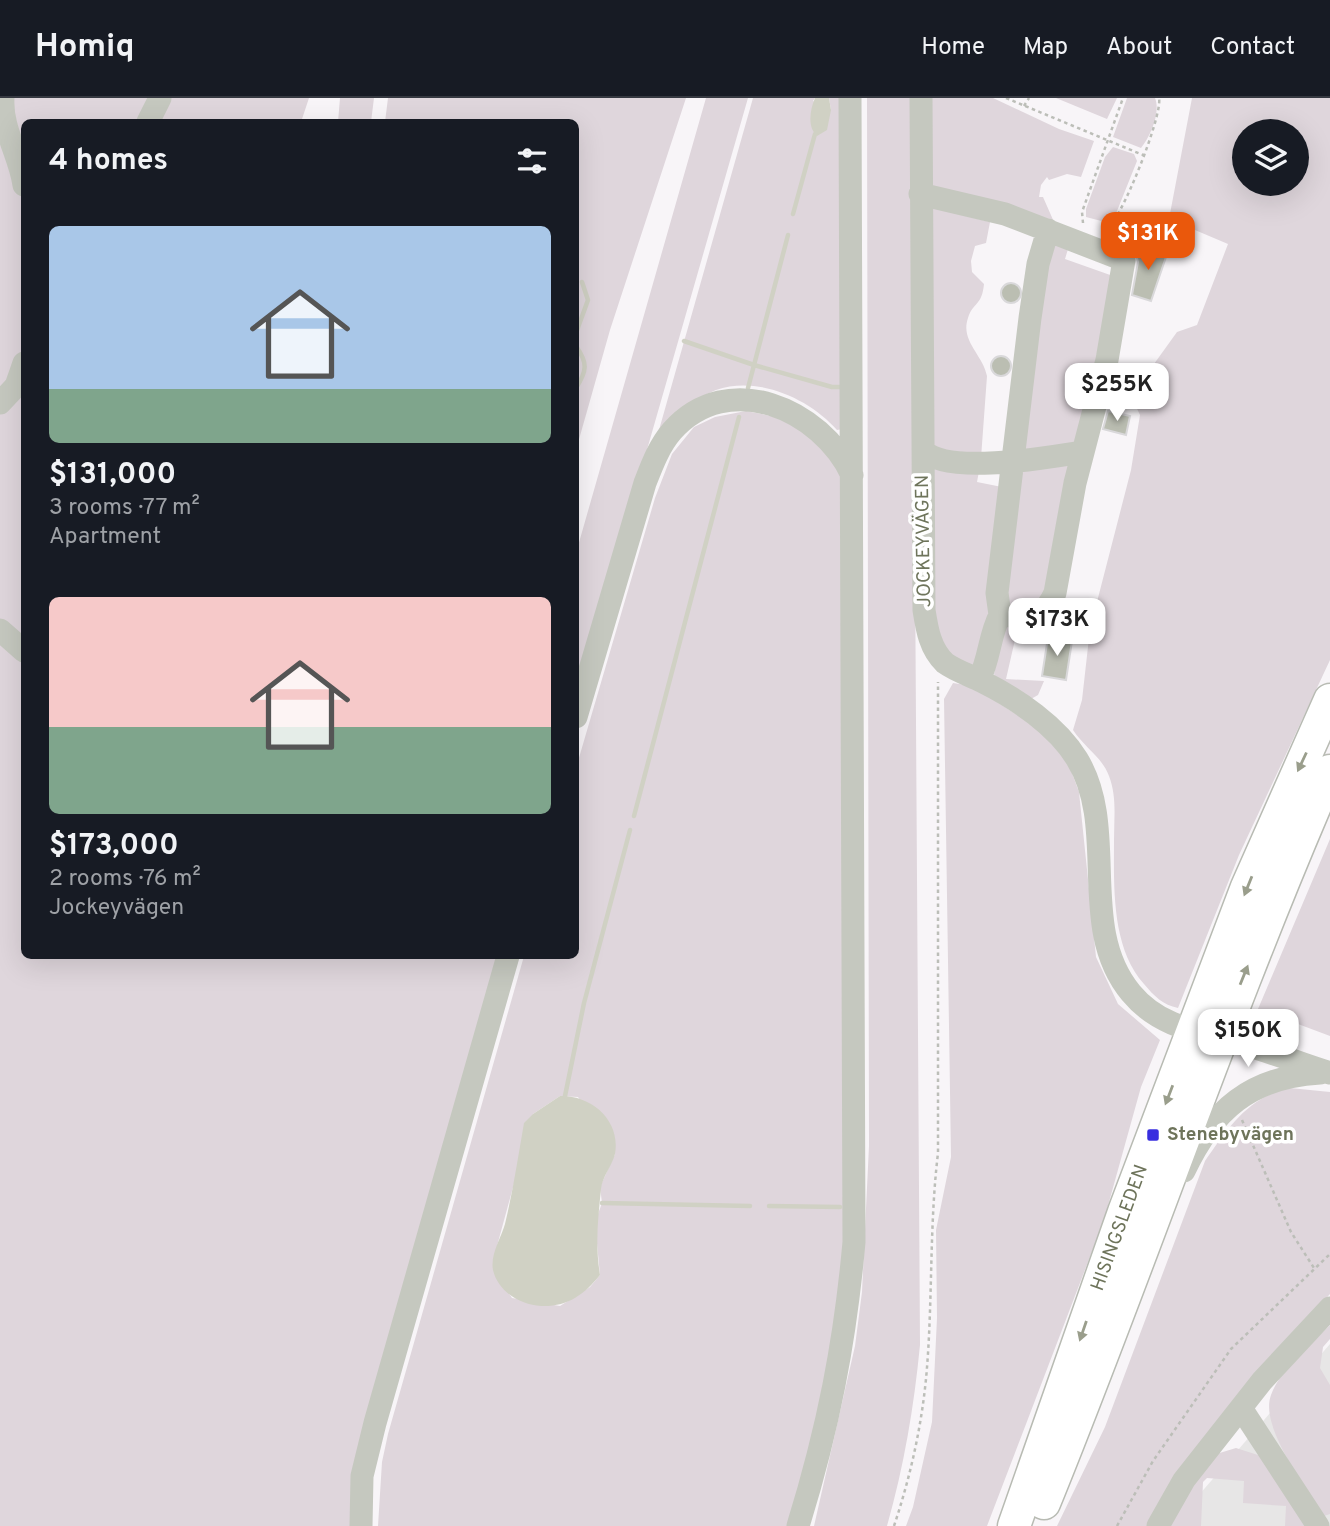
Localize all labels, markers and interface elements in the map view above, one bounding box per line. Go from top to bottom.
text: Homiq [35,27,135,69]
text: Home [921,33,985,63]
text: Map [1023,33,1068,63]
text: About [1106,33,1172,63]
text: Contact [1210,33,1295,63]
map controls [1232,119,1309,196]
button: layers [1232,119,1309,196]
icon: filters [513,142,551,180]
text: 4 homes [49,143,168,180]
pin: $131K [1099,212,1197,272]
text: $131K [1117,220,1179,249]
icon: home [237,271,363,397]
pin: $255K [1068,364,1166,423]
text: $255K [1081,371,1153,400]
text: $131,000 [49,457,176,494]
street label: JOCKEYVÄGEN [910,474,937,608]
text: 3 rooms · 77 m² [49,494,200,523]
text: Apartment [49,523,161,552]
pin: $173K [1008,598,1106,658]
text: $173K [1024,606,1090,635]
icon: home [237,642,363,768]
one-way arrow [1296,751,1307,772]
text: $173,000 [49,828,179,865]
text: 2 rooms · 76 m² [49,865,201,894]
one-way arrow [1242,875,1253,896]
text: Jockeyvägen [49,894,184,923]
one-way arrow [1239,964,1250,985]
pin: $150K [1199,1010,1297,1069]
text: $150K [1214,1017,1282,1046]
one-way arrow [1163,1084,1174,1105]
place label: Stenebyvägen [1167,1123,1294,1147]
marker: Stenebyvägen [1145,1127,1161,1143]
street label: HISINGSLEDEN [1086,1162,1154,1294]
one-way arrow [1077,1321,1088,1342]

